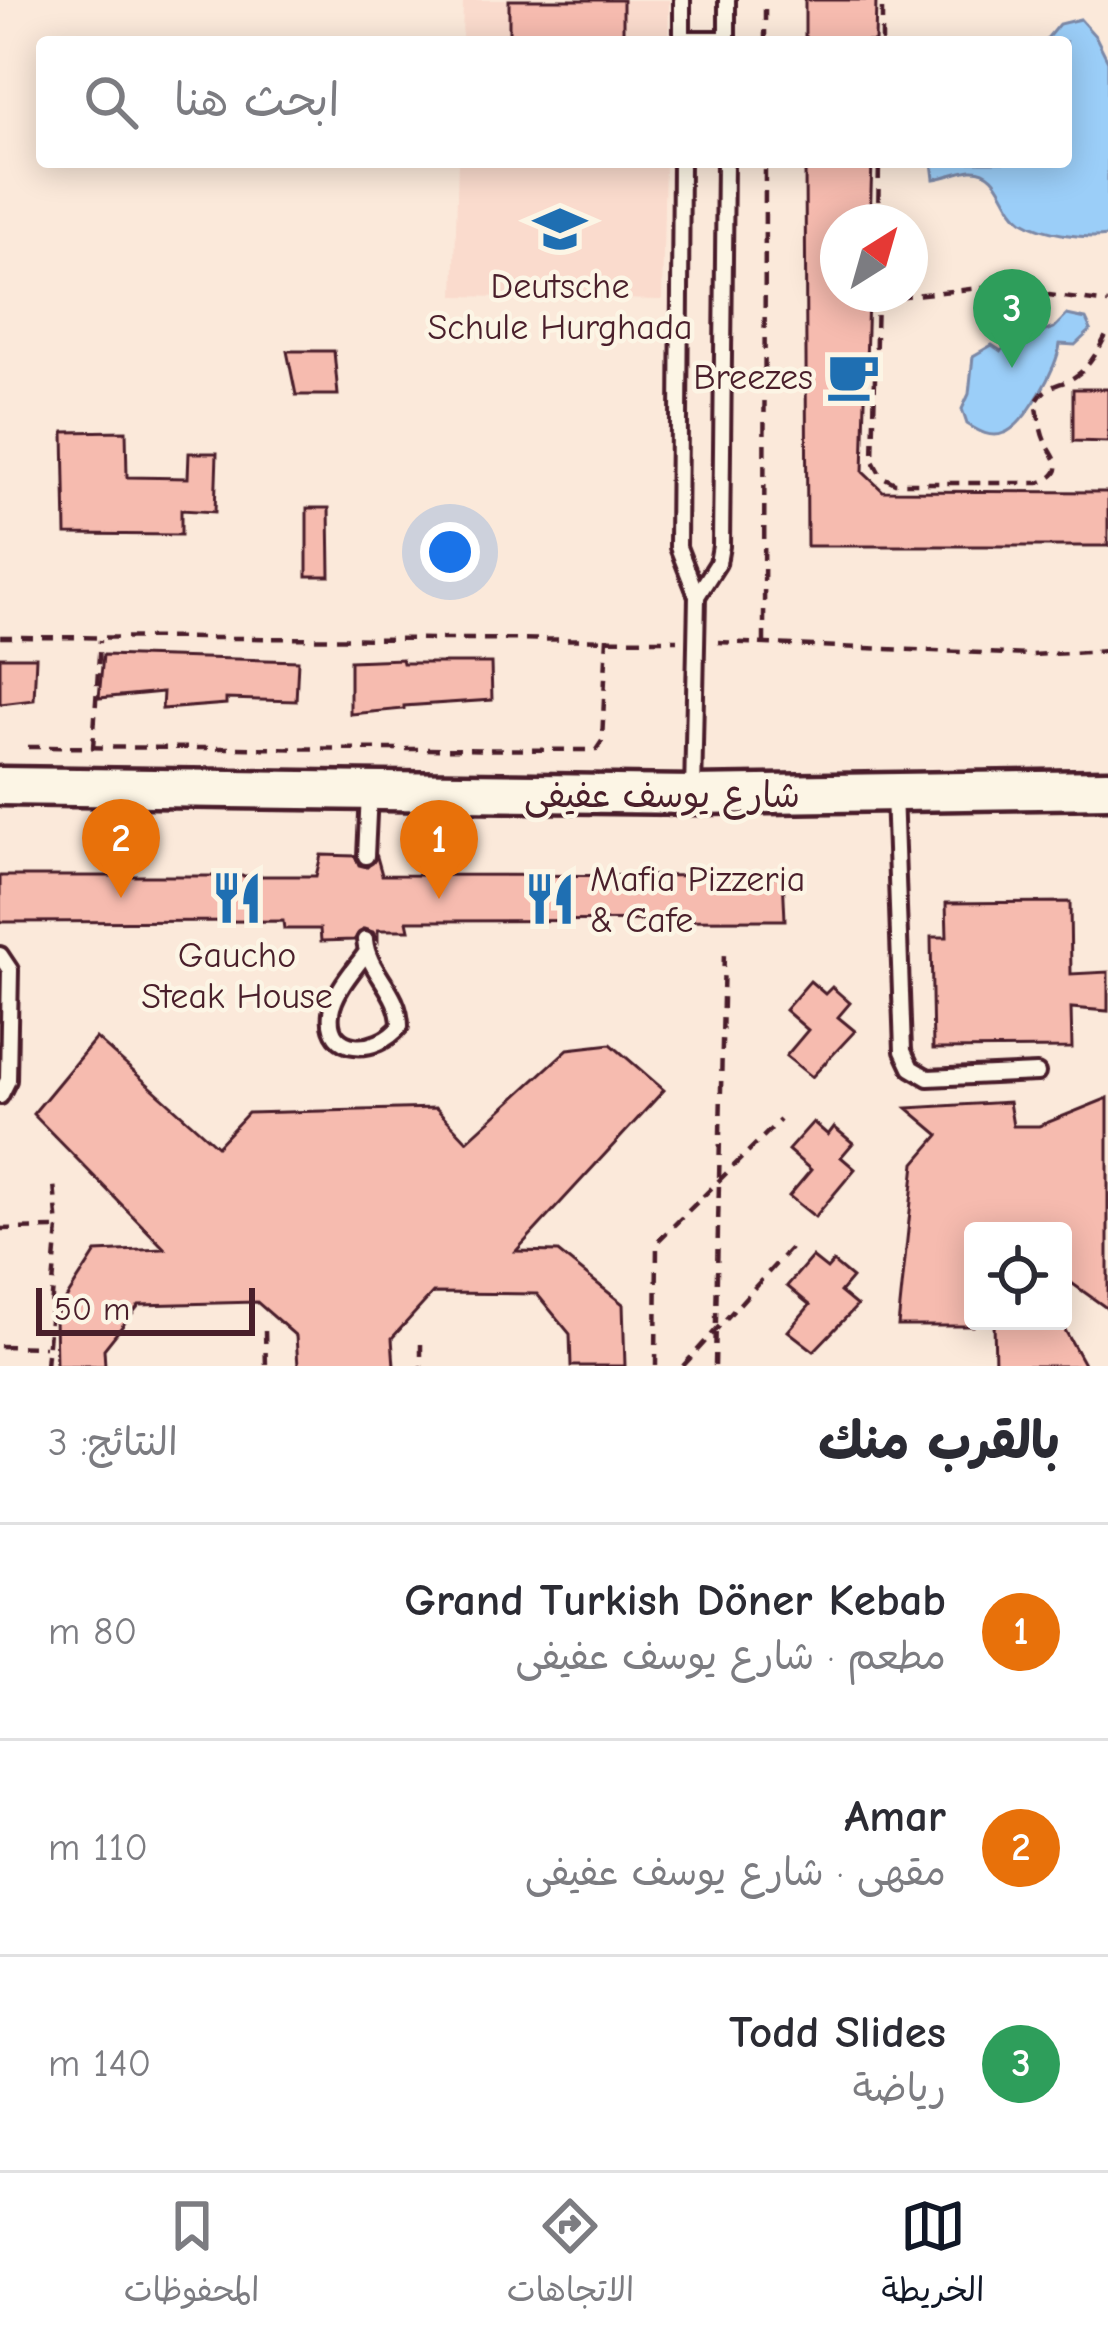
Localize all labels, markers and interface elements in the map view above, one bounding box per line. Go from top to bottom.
search box [36,36,1072,168]
icon: search [78,69,144,135]
text: ابحث هنا [174,74,339,126]
school or university icon: Deutsche Schule Hurghada [531,200,589,258]
north arrow [820,204,928,312]
place label: Deutsche Schule Hurghada [427,266,693,348]
pin: 3 [973,269,1051,368]
cafe icon: Breezes [824,347,882,405]
place label: Breezes [693,357,813,398]
your location [420,522,480,582]
street label: شارع يوسف عفيفى [524,775,800,820]
pin: 2 [82,799,160,898]
pin: 1 [400,800,478,899]
place label: Mafia Pizzeria & Cafe [590,859,805,941]
restaurant icon: Gaucho Steak House [208,869,266,927]
restaurant icon: Mafia Pizzeria & Cafe [521,870,579,928]
place label: Gaucho Steak House [141,935,333,1017]
map controls [964,1222,1072,1330]
button: locate [964,1222,1072,1330]
scale bar [36,1282,255,1335]
text: 50 m [54,1290,130,1328]
text: بالقرب منك [818,1412,1060,1471]
text: النتائج: 3 [48,1420,178,1465]
text: Grand Turkish Döner Kebab [404,1574,946,1626]
text: 80 m [48,1609,137,1654]
text: 1 [1013,1609,1029,1654]
text: مطعم · شارع يوسف عفيفى [515,1634,946,1679]
text: Amar [844,1790,946,1842]
text: 110 m [48,1825,148,1870]
text: 2 [1011,1825,1031,1870]
text: مقهى · شارع يوسف عفيفى [525,1850,946,1895]
text: Todd Slides [729,2006,946,2058]
text: 140 m [48,2041,151,2086]
text: 3 [1011,2041,1031,2086]
text: رياضة [853,2066,946,2111]
tab: المحفوظات [124,2193,260,2319]
tab: الاتجاهات [507,2193,634,2319]
tab: الخريطة [881,2193,984,2319]

